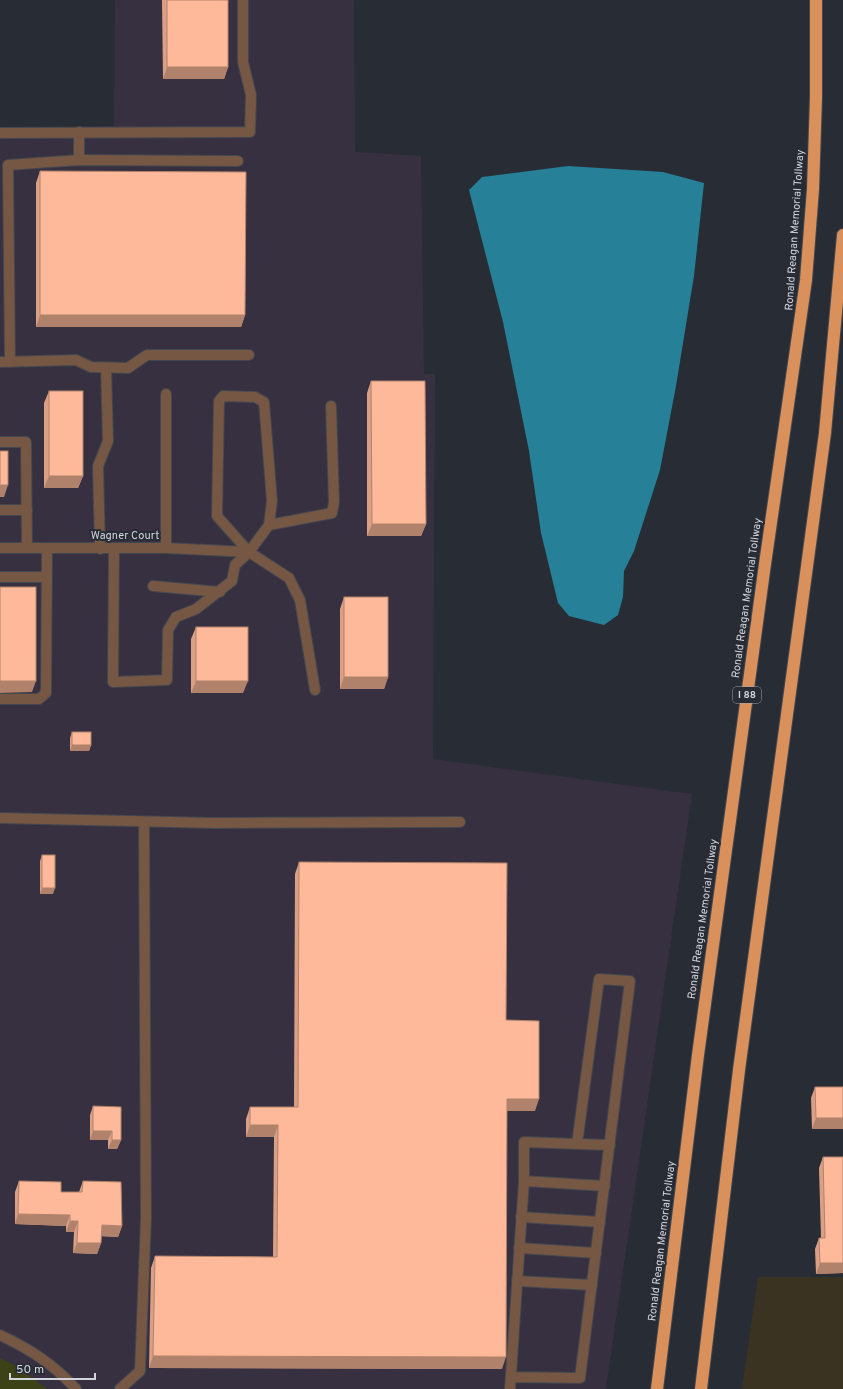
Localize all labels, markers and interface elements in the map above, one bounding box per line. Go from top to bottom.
street label: Ronald Reagan Memorial Tollway [782,149,808,311]
street label: Ronald Reagan Memorial Tollway [729,517,765,679]
street label: Wagner Court [91,529,159,543]
road number: I 88 [733,687,761,703]
street label: Ronald Reagan Memorial Tollway [685,838,721,1000]
street label: Ronald Reagan Memorial Tollway [645,1160,679,1322]
scale bar [10,1355,95,1381]
text: 50 m [16,1362,44,1378]

